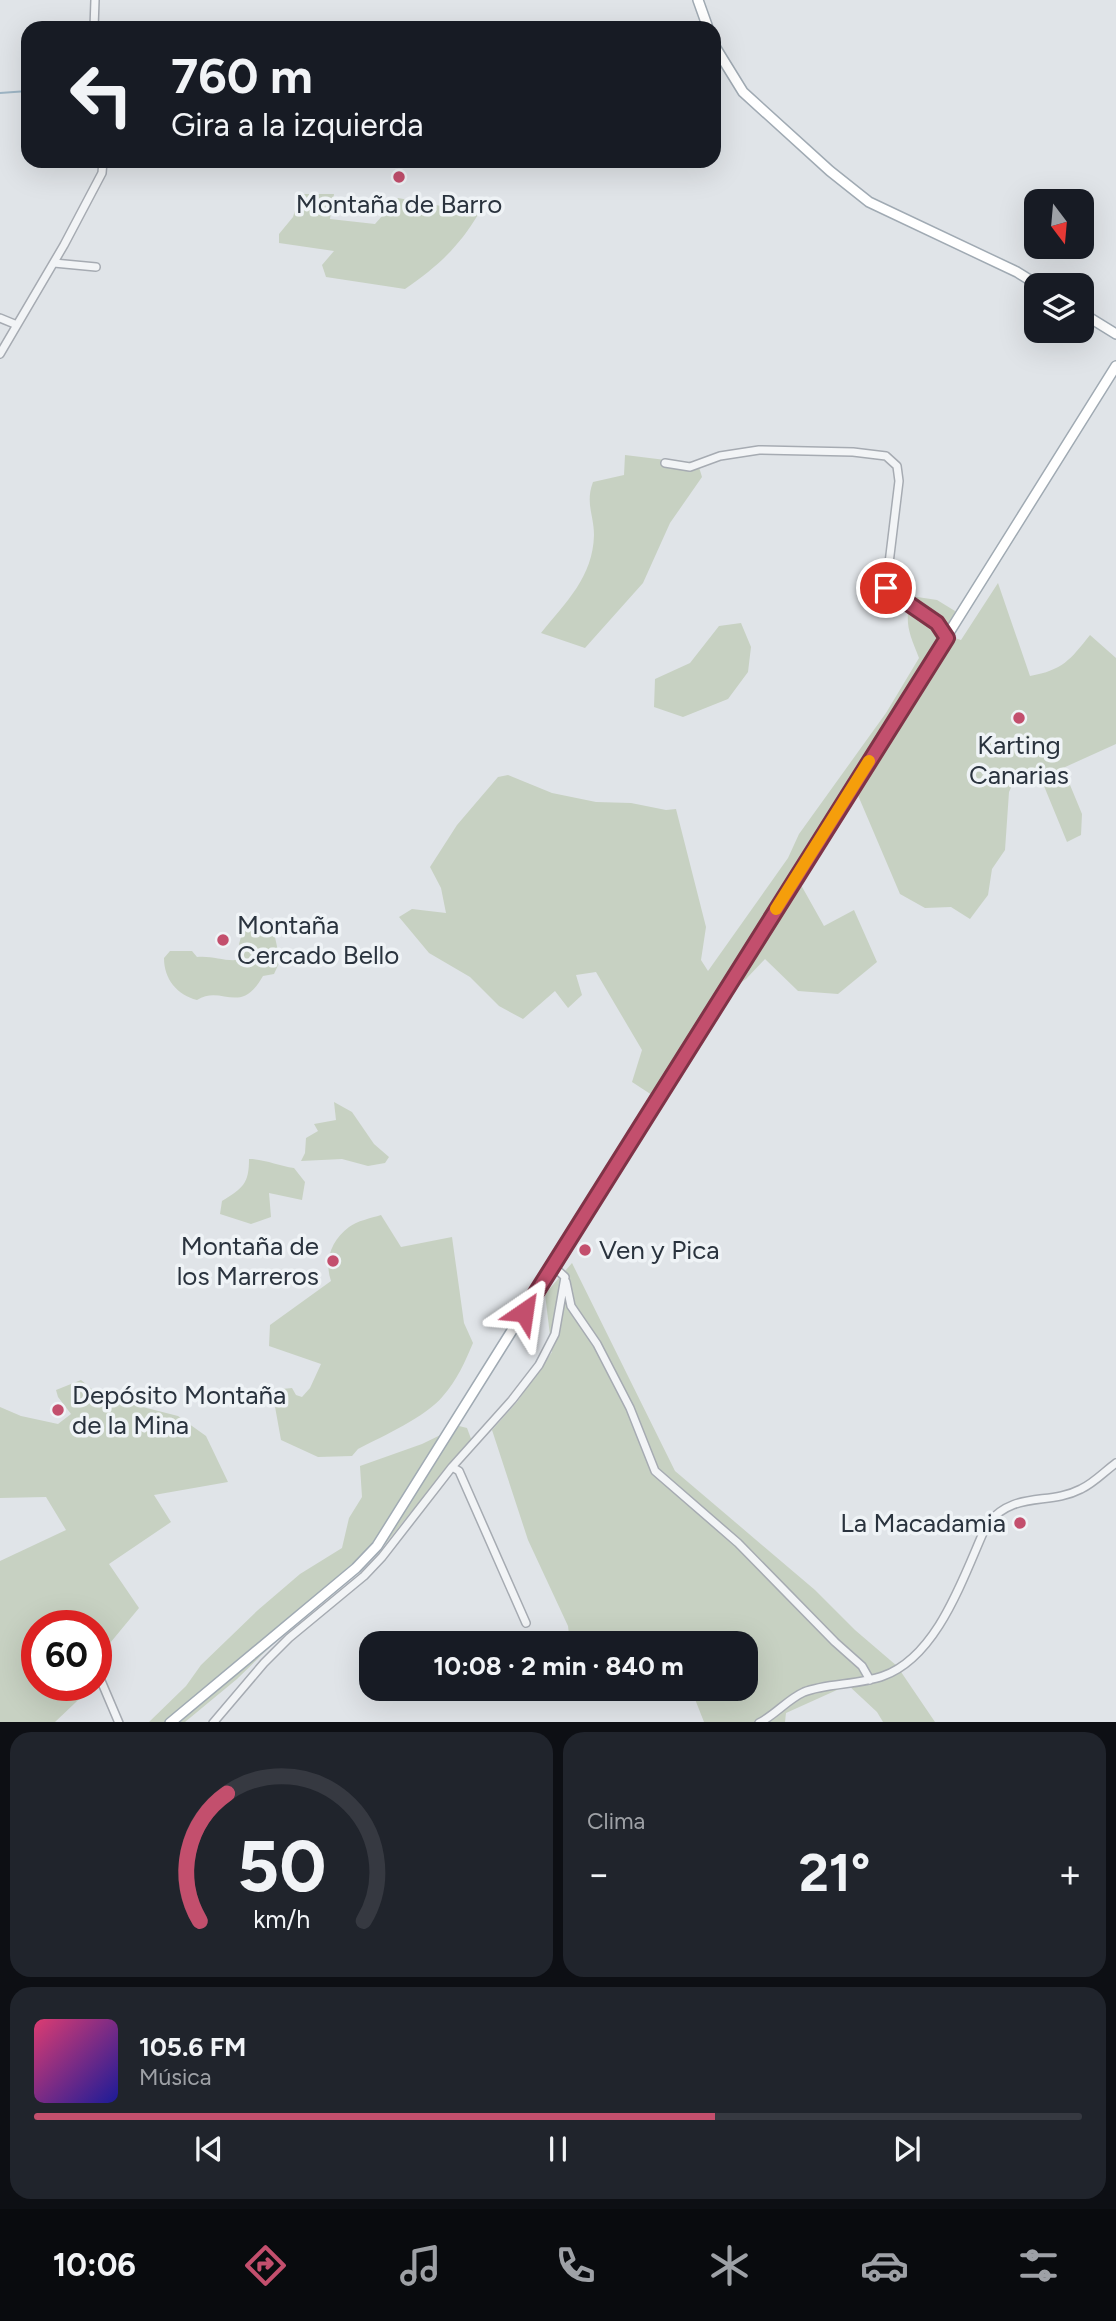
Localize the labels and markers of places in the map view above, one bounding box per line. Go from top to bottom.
marker: Montaña de Barro [391,169,407,185]
place label: Montaña de Barro [296,188,502,220]
pin [856,558,916,618]
marker: Karting Canarias [1011,710,1027,726]
place label: Karting Canarias [969,729,1069,791]
place label: Montaña Cercado Bello [237,909,399,971]
marker: Montaña Cercado Bello [215,932,231,948]
place label: Montaña de los Marreros [177,1230,319,1292]
place label: Ven y Pica [599,1234,720,1266]
marker: Ven y Pica [577,1242,593,1258]
marker: Montaña de los Marreros [325,1253,341,1269]
place label: Depósito Montaña de la Mina [72,1379,286,1441]
marker: Depósito Montaña de la Mina [50,1402,66,1418]
place label: La Macadamia [840,1507,1006,1539]
marker: La Macadamia [1012,1515,1028,1531]

